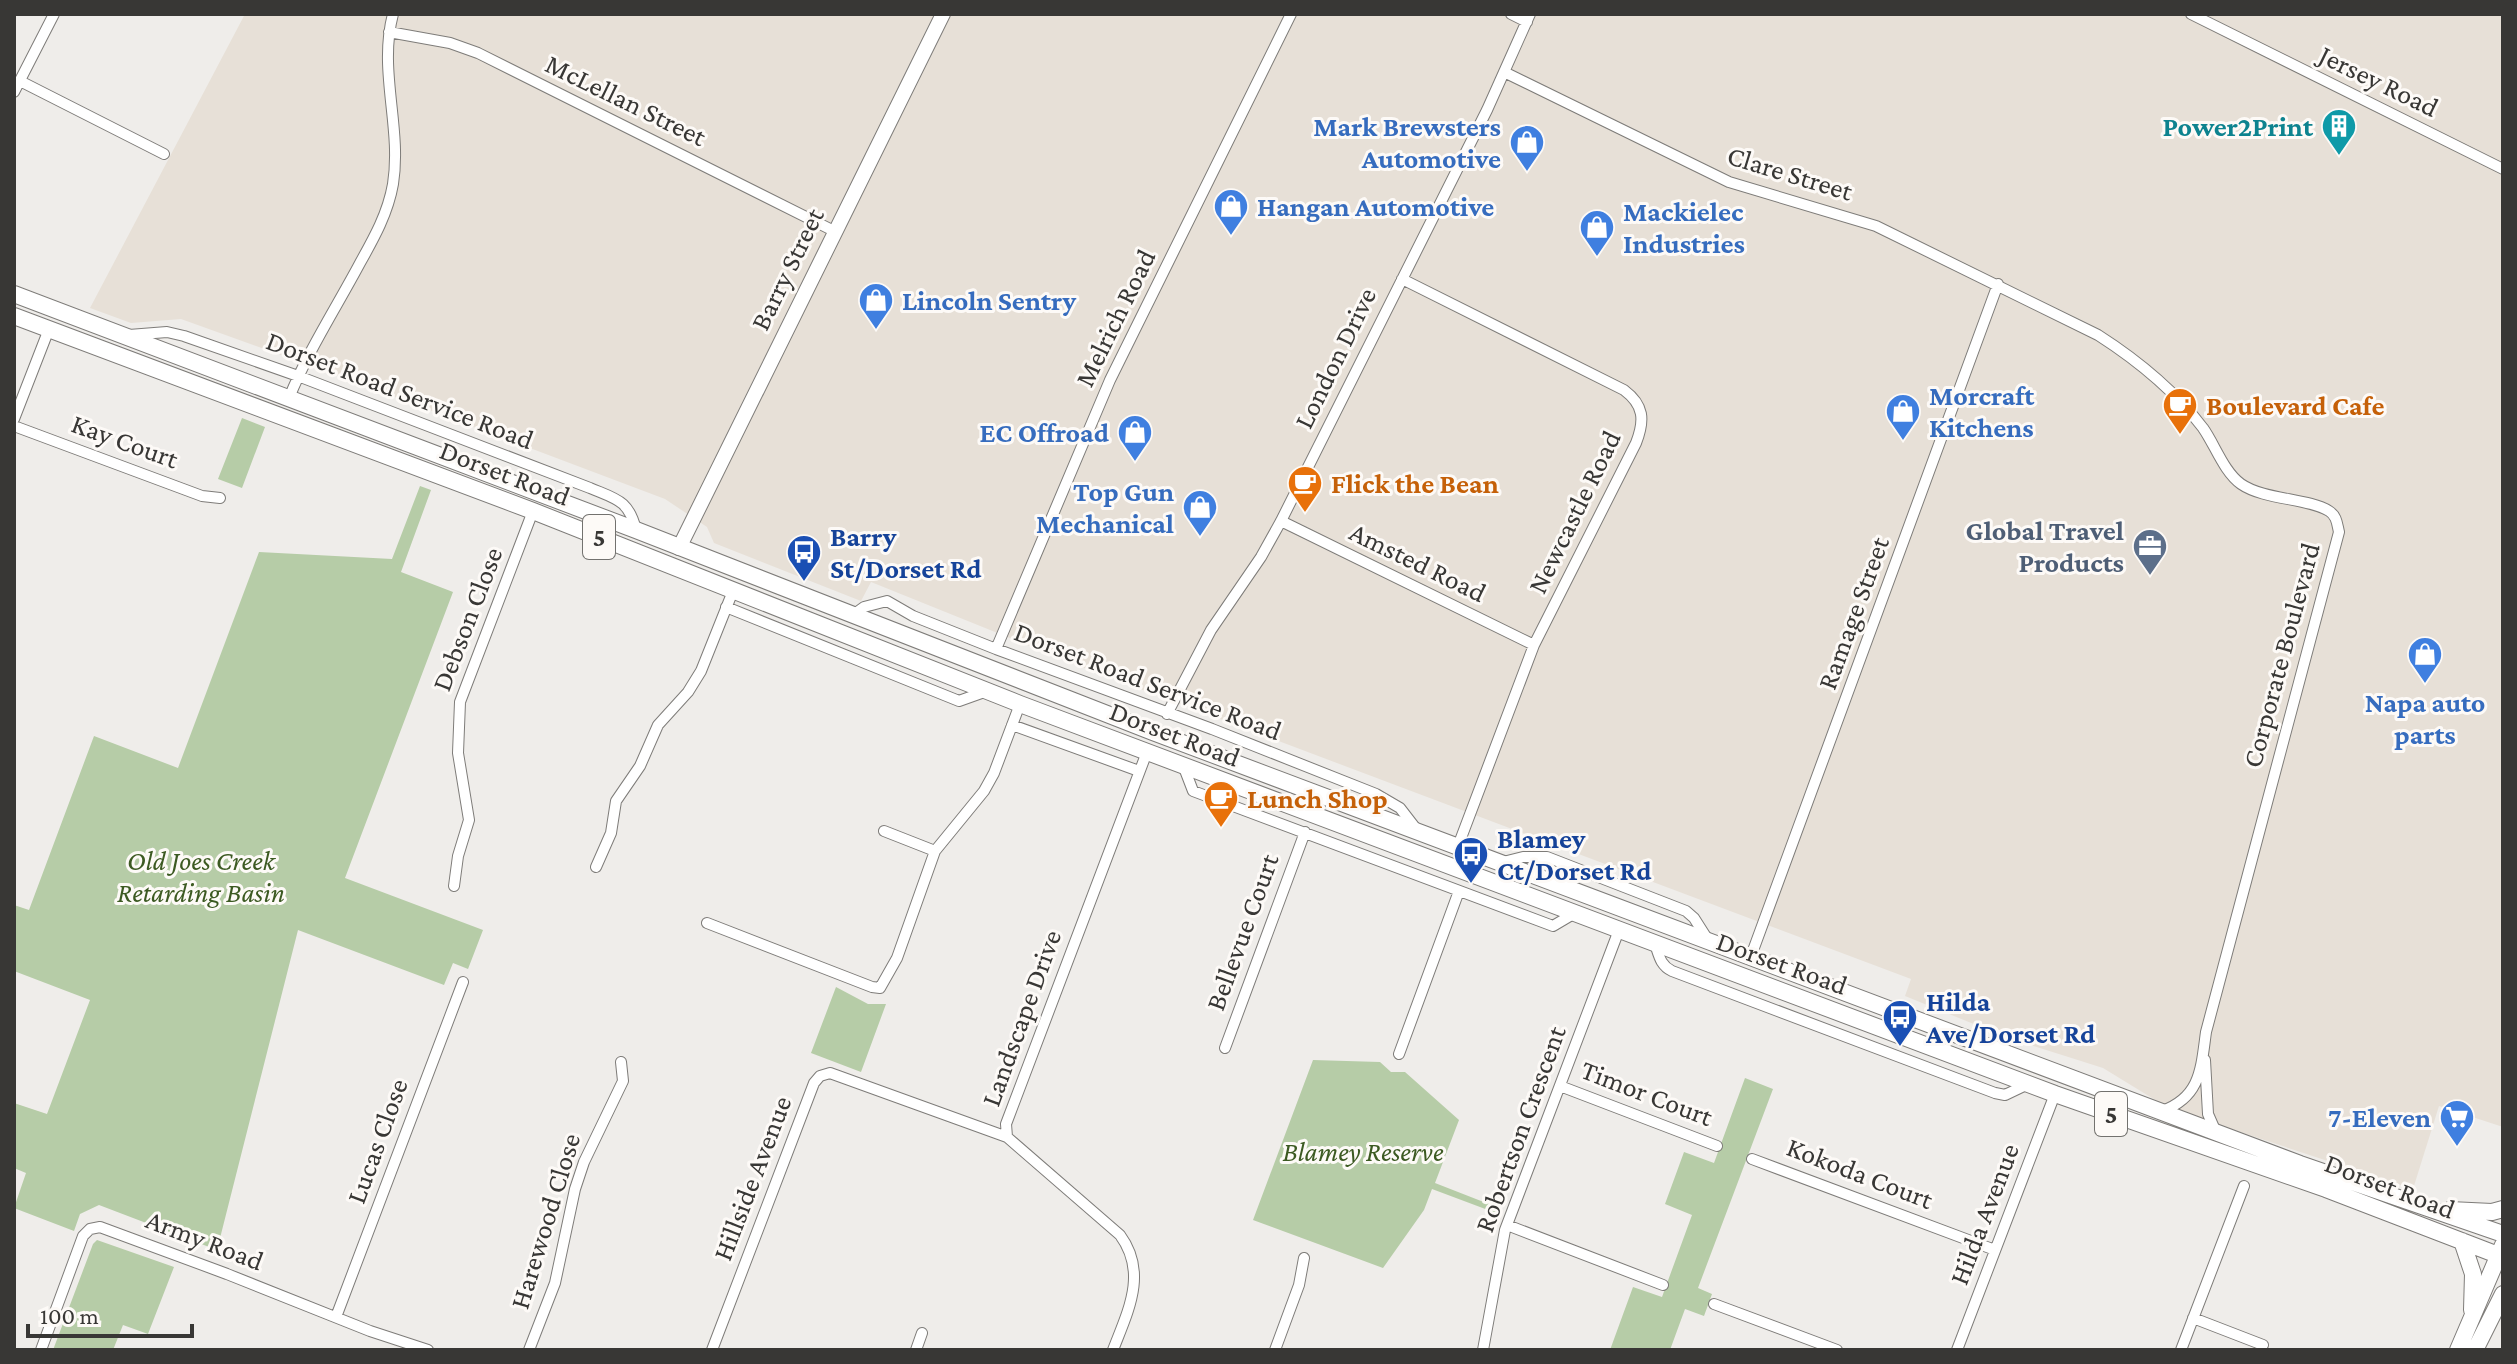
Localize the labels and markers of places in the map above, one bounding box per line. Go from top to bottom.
building icon: Power2Print [2320,107,2358,157]
place label: Mark Brewsters Automotive [1313,111,1501,174]
place label: Power2Print [2163,111,2314,142]
shop icon: Mark Brewsters Automotive [1508,123,1546,173]
shop icon: Hangan Automotive [1212,187,1250,237]
place label: Hangan Automotive [1257,191,1494,222]
place label: Mackielec Industries [1623,196,1745,259]
shop icon: Mackielec Industries [1578,208,1616,258]
shop icon: Lincoln Sentry [857,281,895,331]
place label: Lincoln Sentry [902,285,1076,316]
place label: Morcraft Kitchens [1929,380,2035,443]
cafe icon: Boulevard Cafe [2161,386,2199,436]
place label: Boulevard Cafe [2206,390,2384,421]
shop icon: Morcraft Kitchens [1884,392,1922,442]
shop icon: EC Offroad [1116,413,1154,463]
place label: EC Offroad [979,417,1110,448]
cafe icon: Flick the Bean [1286,464,1324,514]
place label: Flick the Bean [1331,468,1499,499]
place label: Top Gun Mechanical [1036,476,1174,539]
shop icon: Top Gun Mechanical [1181,488,1219,538]
place label: Global Travel Products [1966,515,2124,578]
place label: Barry St/Dorset Rd [830,521,982,584]
office icon: Global Travel Products [2131,527,2169,577]
bus stop icon: Barry St/Dorset Rd [785,533,823,583]
shop icon: Napa auto parts [2406,635,2444,685]
place label: Napa auto parts [2365,687,2485,750]
cafe icon: Lunch Shop [1202,779,1240,829]
place label: Lunch Shop [1247,783,1388,814]
place label: Blamey Ct/Dorset Rd [1497,823,1652,886]
bus stop icon: Blamey Ct/Dorset Rd [1452,835,1490,885]
place label: Hilda Ave/Dorset Rd [1925,986,2096,1049]
bus stop icon: Hilda Ave/Dorset Rd [1881,998,1919,1048]
supermarket icon: 7-Eleven [2438,1098,2476,1148]
place label: 7-Eleven [2328,1102,2431,1133]

